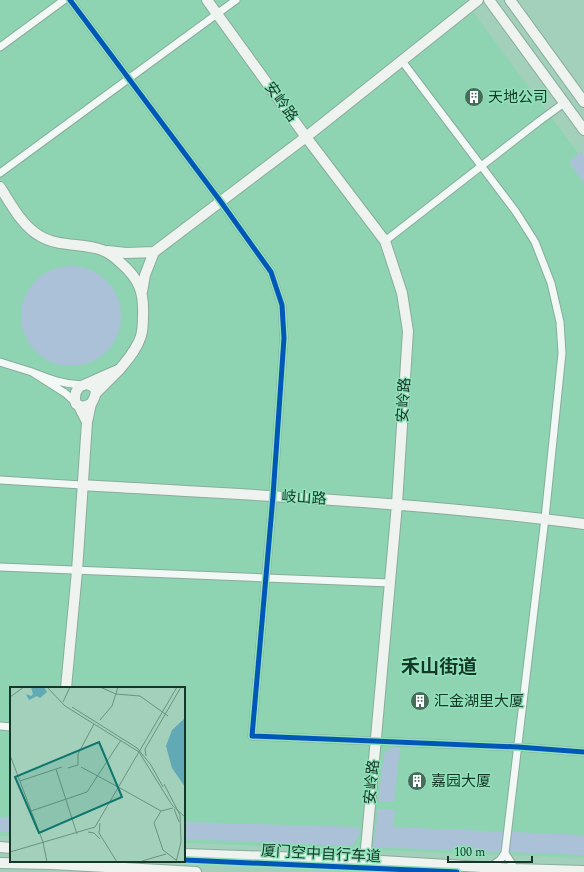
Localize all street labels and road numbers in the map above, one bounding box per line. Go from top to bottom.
street label: 安岭路 [258,77,304,127]
street label: 安岭路 [391,377,417,423]
street label: 岐山路 [281,485,327,511]
street label: 安岭路 [359,759,385,805]
street label: 厦门空中自行车道 [260,839,382,869]

